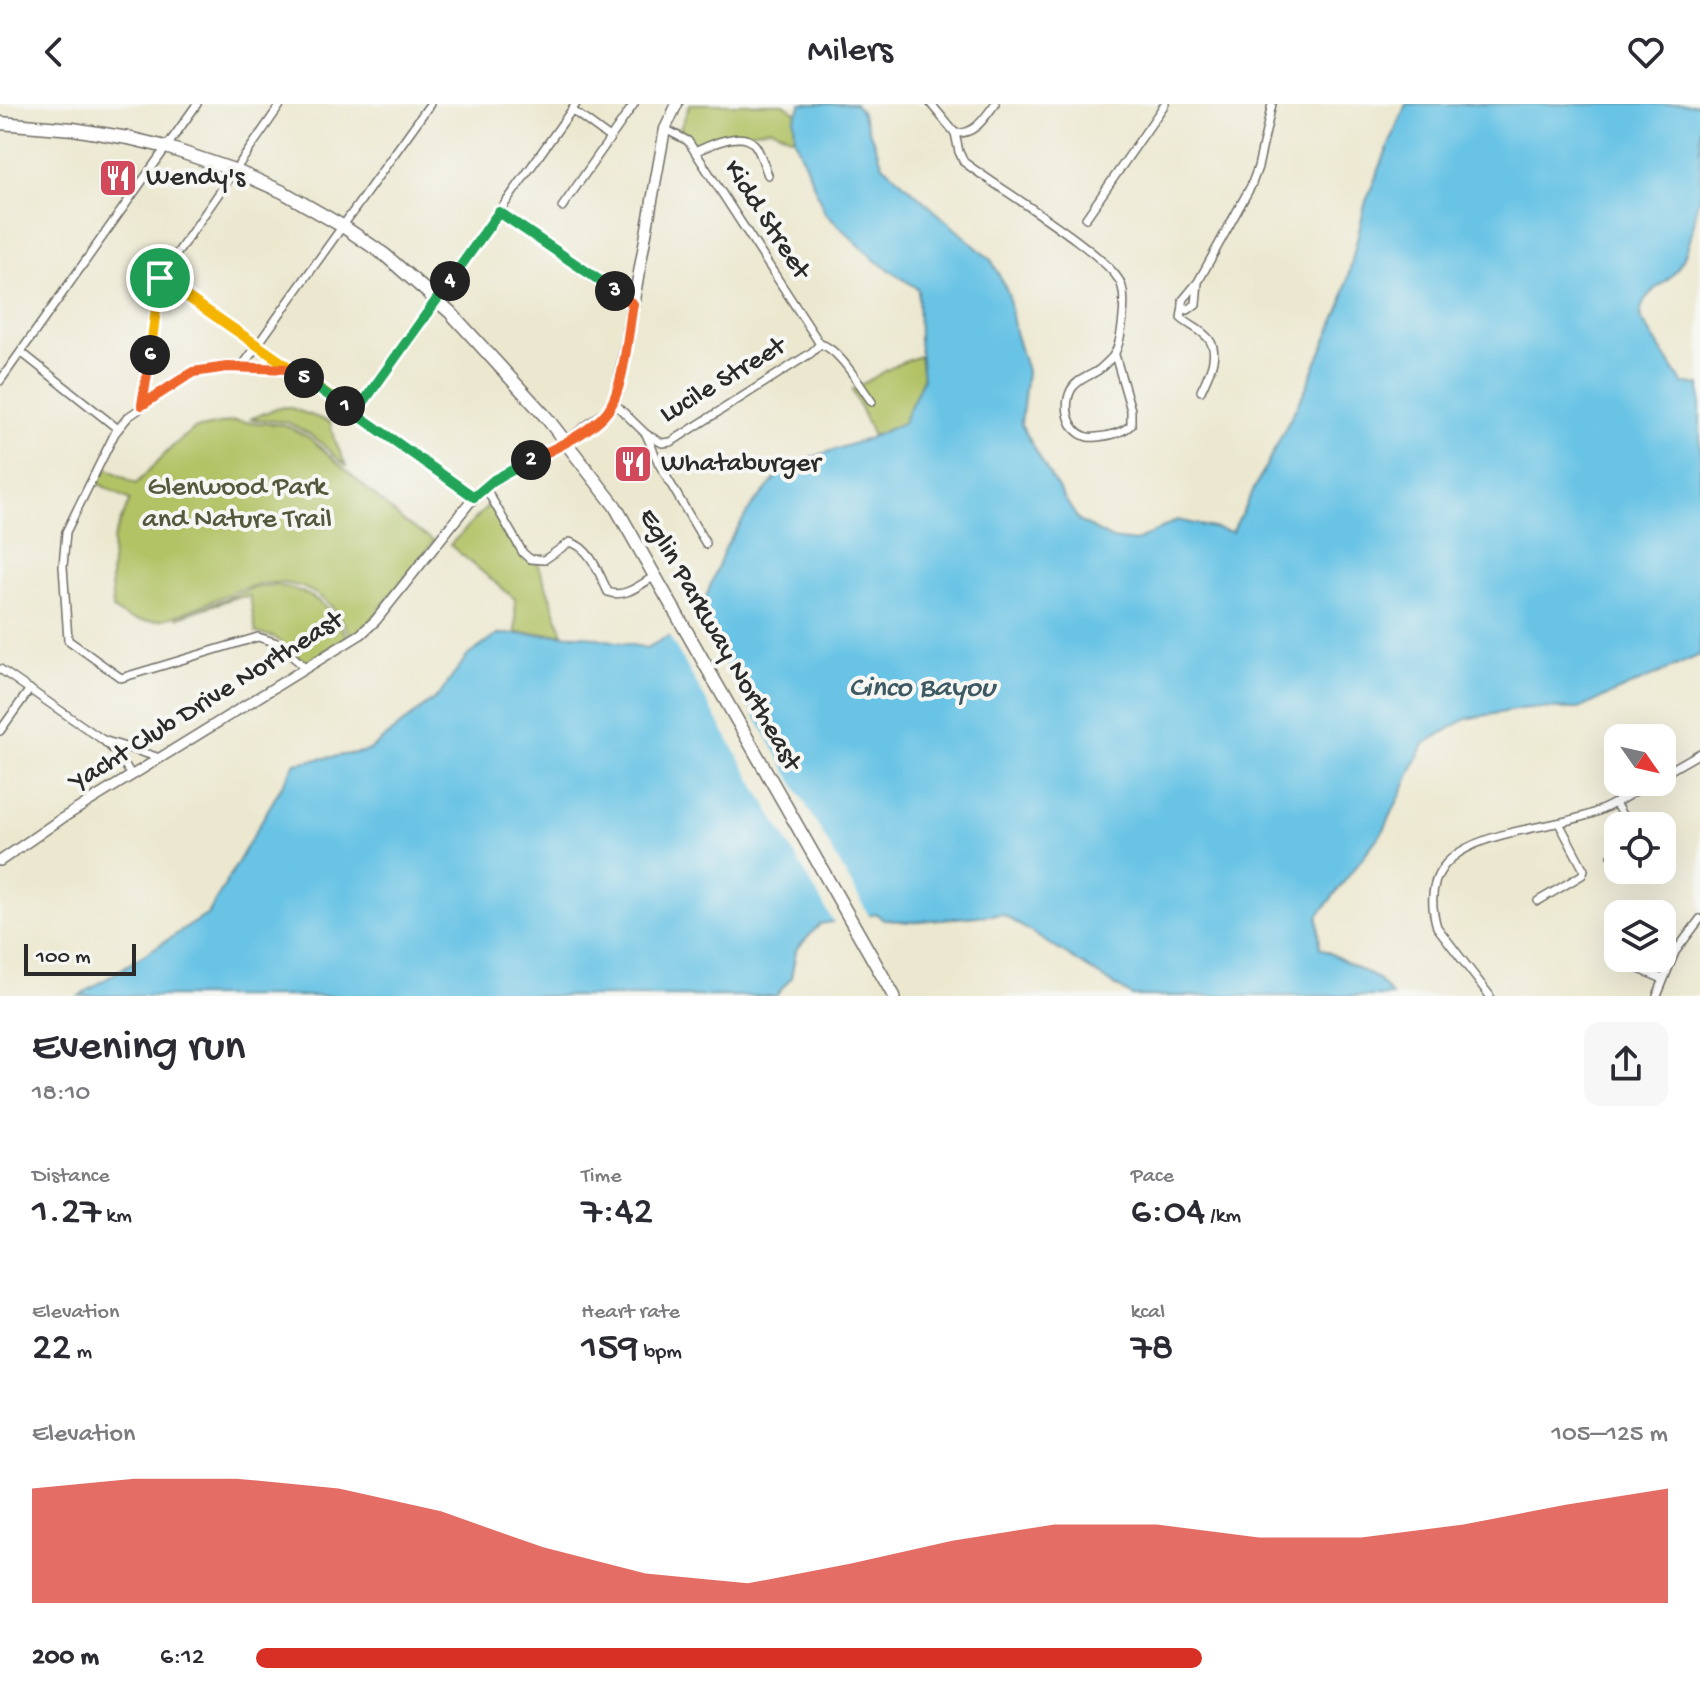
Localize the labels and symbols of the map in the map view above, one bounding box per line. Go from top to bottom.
street label: Kidd Street [715,154,818,288]
restaurant icon: Wendy's [97,157,139,199]
place label: Wendy's [146,162,246,195]
pin [126,244,194,312]
pin: 4 [430,261,470,301]
pin: 3 [595,271,635,311]
street label: Lucile Street [654,329,794,431]
pin: 6 [130,335,170,375]
pin: 5 [284,358,324,398]
pin: 1 [325,386,365,426]
pin: 2 [511,440,551,480]
restaurant icon: Whataburger [612,443,654,485]
place label: Whataburger [661,448,823,481]
park label: Glenwood Park and Nature Trail [142,472,332,537]
street label: Eglin Parkway Northeast [630,503,809,779]
street label: Yacht Club Drive Northeast [62,603,352,801]
water label: Cinco Bayou [849,672,998,707]
north arrow [1604,724,1676,796]
scale bar [24,940,136,976]

